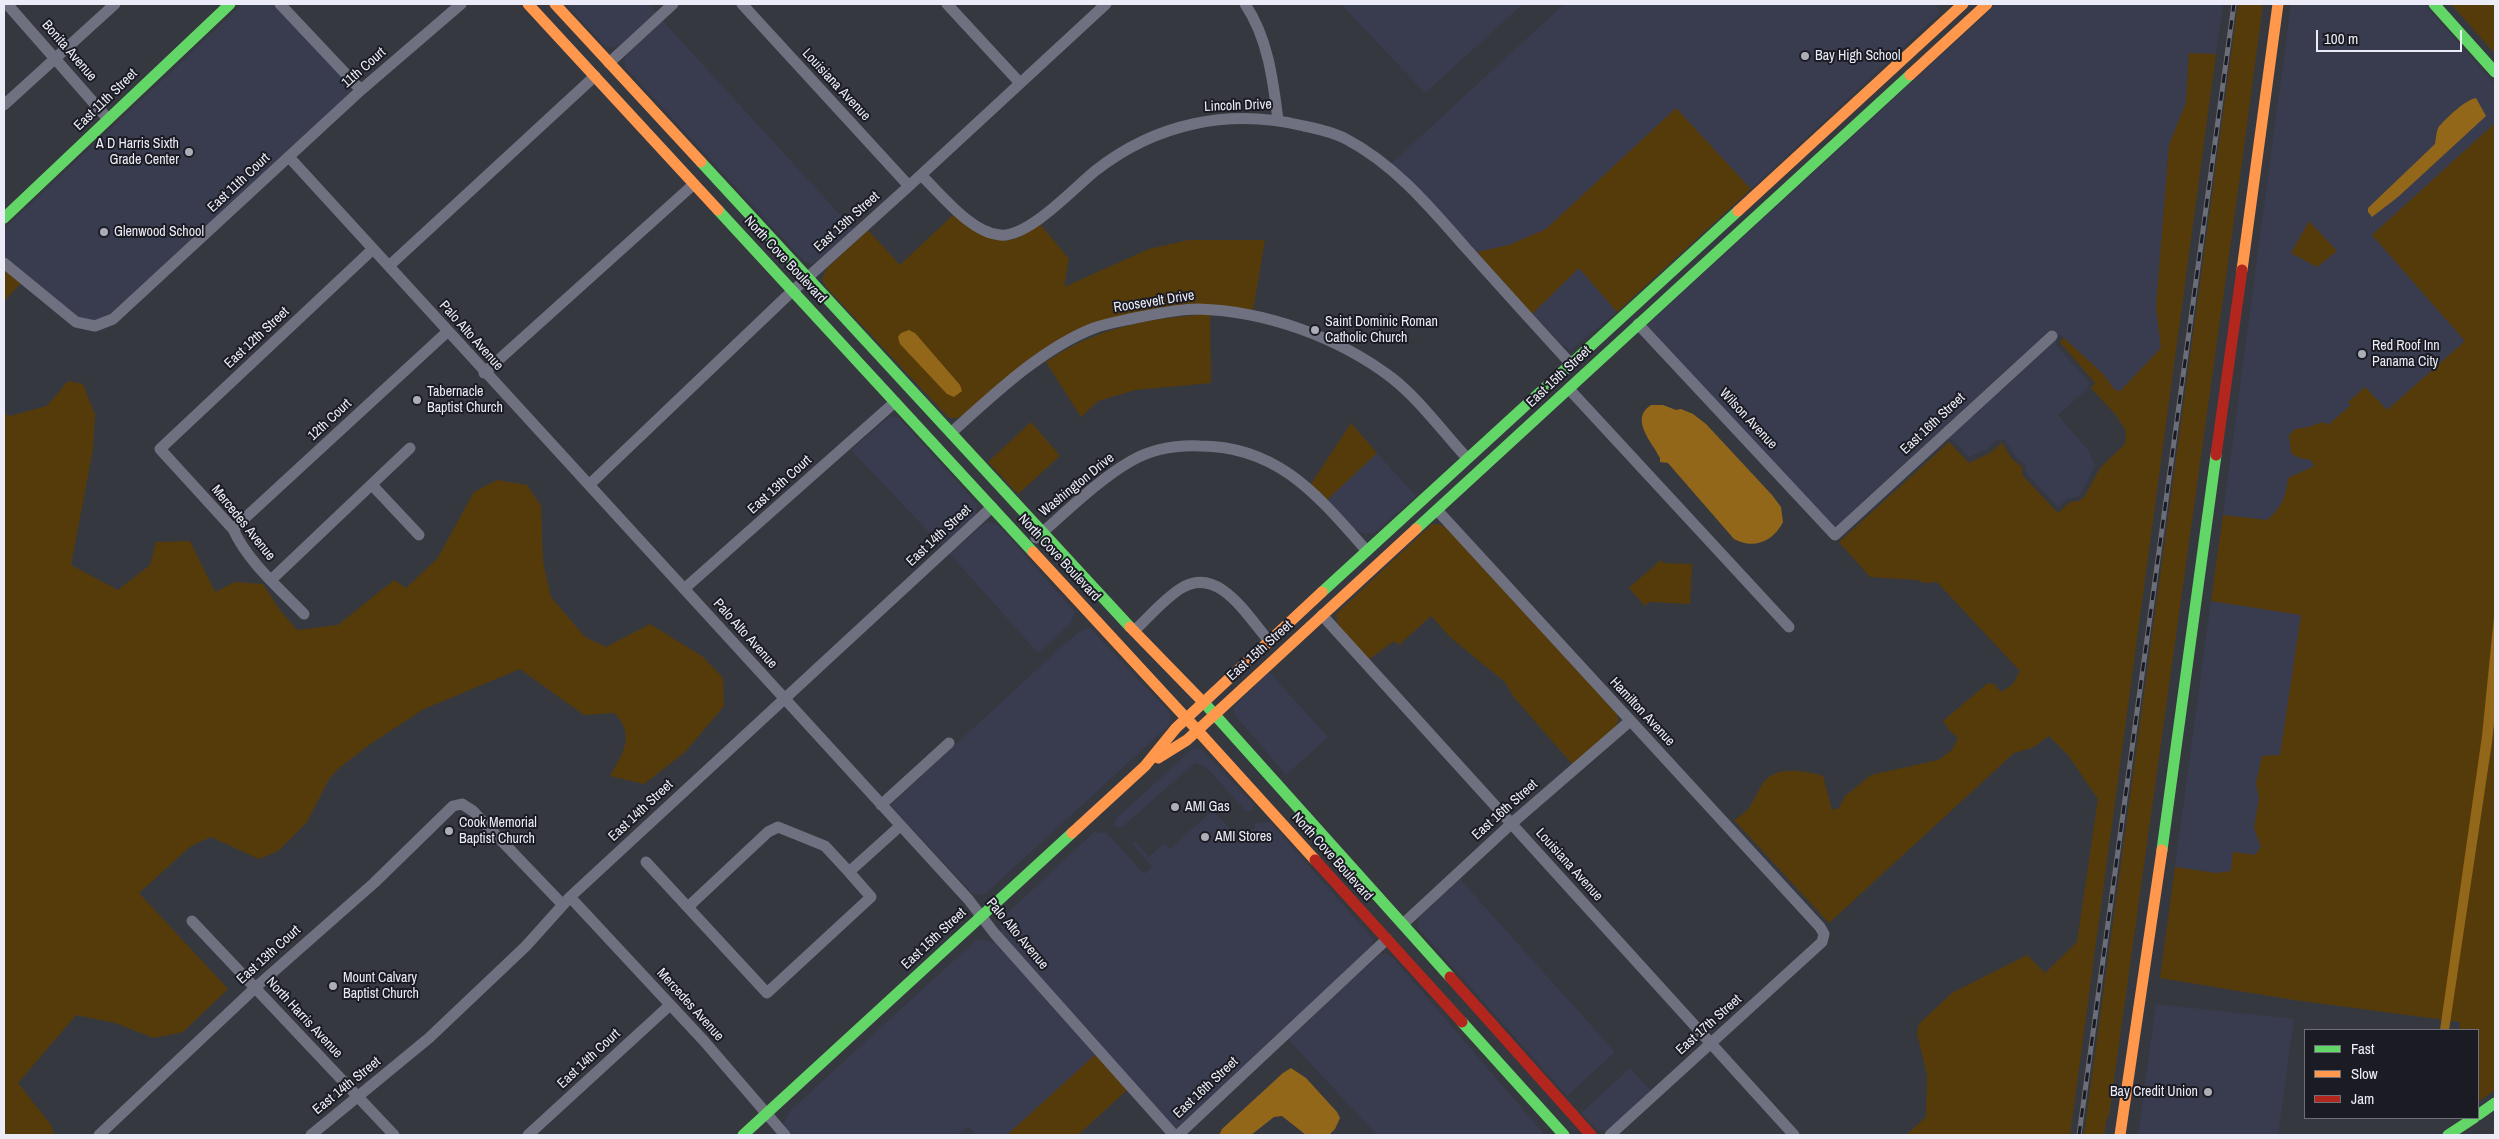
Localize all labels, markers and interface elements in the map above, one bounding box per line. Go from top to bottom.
street label: Bonita Avenue [38,17,100,85]
scale bar [2319,20,2465,52]
text: 100 m [2324,28,2358,49]
street label: 11th Court [339,44,389,92]
street label: Louisiana Avenue [798,45,874,125]
place label: Bay High School [1815,48,1901,64]
marker: Bay High School [1799,50,1811,62]
street label: East 11th Street [71,66,141,134]
street label: Lincoln Drive [1204,96,1272,116]
place label: A D Harris Sixth Grade Center [96,136,179,168]
marker: A D Harris Sixth Grade Center [183,146,195,158]
street label: East 11th Court [204,150,274,216]
street label: East 13th Street [811,188,883,256]
street label: North Cove Boulevard [740,213,830,307]
place label: Glenwood School [114,224,204,240]
marker: Glenwood School [98,226,110,238]
street label: Roosevelt Drive [1112,287,1196,317]
street label: Palo Alto Avenue [435,298,507,374]
street label: East 12th Street [221,304,293,372]
place label: Saint Dominic Roman Catholic Church [1325,314,1438,347]
marker: Saint Dominic Roman Catholic Church [1309,324,1321,336]
place label: Red Roof Inn Panama City [2372,338,2440,371]
street label: East 15th Street [1523,343,1595,411]
marker: Red Roof Inn Panama City [2356,348,2368,360]
place label: Tabernacle Baptist Church [427,384,503,417]
street label: Wilson Avenue [1716,385,1780,453]
street label: East 16th Street [1897,390,1969,458]
marker: Tabernacle Baptist Church [411,394,423,406]
street label: 12th Court [305,396,355,444]
street label: Washington Drive [1036,450,1118,520]
street label: East 13th Court [745,452,815,518]
street label: Mercedes Avenue [207,482,279,564]
street label: East 14th Street [903,502,975,570]
street label: North Cove Boulevard [1014,511,1104,605]
street label: Palo Alto Avenue [709,596,781,672]
street label: East 15th Street [1224,617,1296,685]
street label: Hamilton Avenue [1606,674,1678,750]
street label: East 16th Street [1469,776,1541,844]
street label: East 14th Street [605,777,677,845]
place label: AMI Gas [1185,799,1230,815]
marker: AMI Gas [1169,801,1181,813]
street label: North Cove Boulevard [1288,809,1376,905]
place label: Cook Memorial Baptist Church [459,815,537,848]
marker: Cook Memorial Baptist Church [443,825,455,837]
street label: Louisiana Avenue [1532,825,1606,905]
place label: AMI Stores [1215,829,1272,845]
marker: AMI Stores [1199,831,1211,843]
street label: Palo Alto Avenue [982,895,1052,973]
street label: East 15th Street [898,905,970,973]
street label: East 13th Court [234,922,304,988]
street label: Mercedes Avenue [653,965,727,1045]
place label: Mount Calvary Baptist Church [343,970,419,1002]
street label: North Harris Avenue [262,974,346,1062]
marker: Mount Calvary Baptist Church [327,980,339,992]
street label: East 17th Street [1673,991,1745,1059]
street label: East 14th Court [554,1026,624,1092]
legend [2304,1029,2479,1119]
text: Fast [2351,1038,2374,1059]
street label: East 14th Street [310,1054,384,1118]
street label: East 16th Street [1170,1054,1242,1122]
text: Slow [2351,1063,2378,1084]
place label: Bay Credit Union [2110,1084,2198,1100]
marker: Bay Credit Union [2202,1086,2214,1098]
text: Jam [2351,1088,2374,1109]

